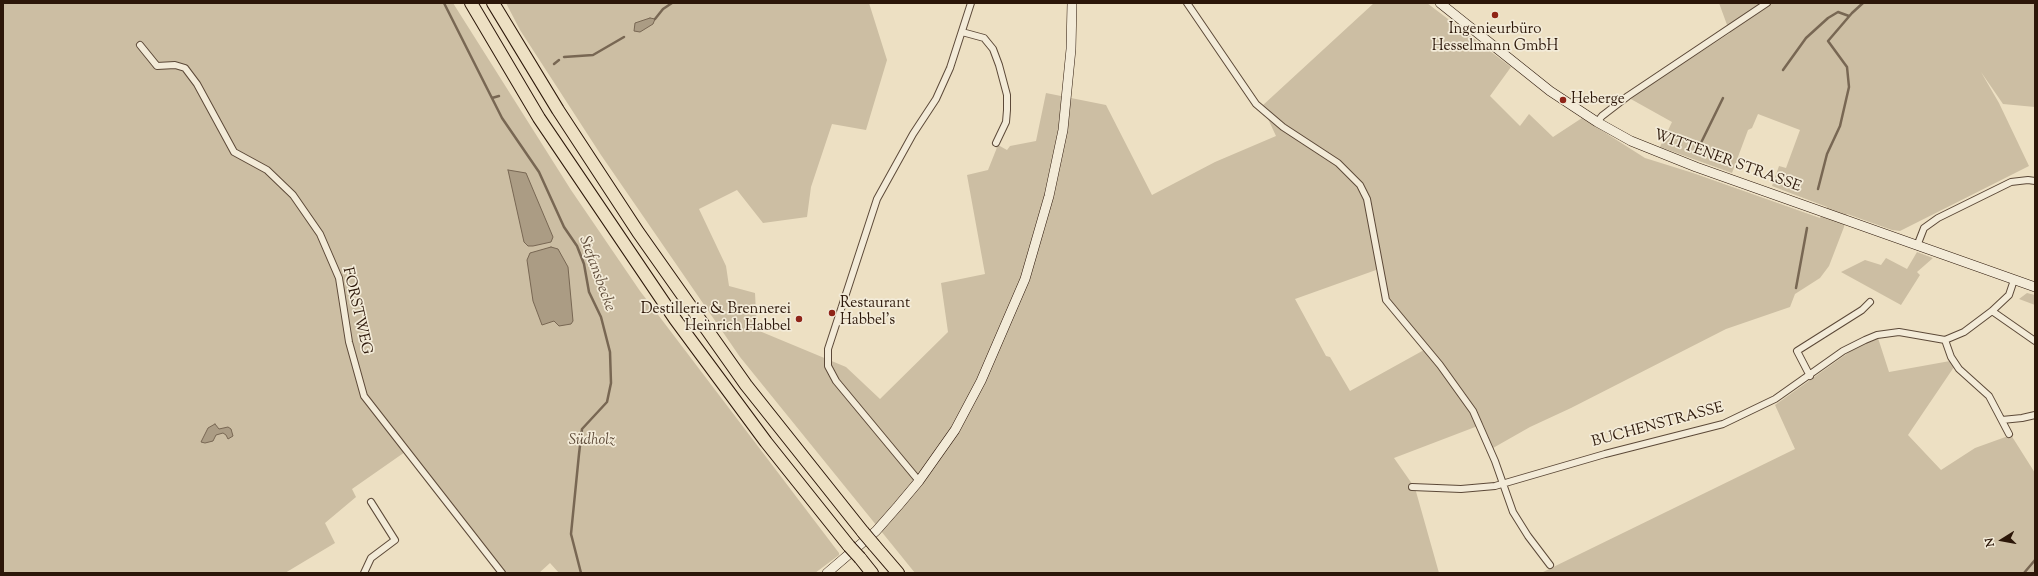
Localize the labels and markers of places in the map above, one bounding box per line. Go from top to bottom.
marker: Ingenieurbüro Hesselmann GmbH [1490,10,1500,20]
place label: Ingenieurbüro Hesselmann GmbH [1432,21,1558,56]
place label: Heberge [1571,91,1625,109]
marker: Heberge [1558,95,1568,105]
place label: Restaurant Habbel's [840,295,910,330]
place label: Destillerie & Brennerei Heinrich Habbel [641,301,791,336]
marker: Restaurant Habbel's [827,308,837,318]
marker: Destillerie & Brennerei Heinrich Habbel [794,314,804,324]

